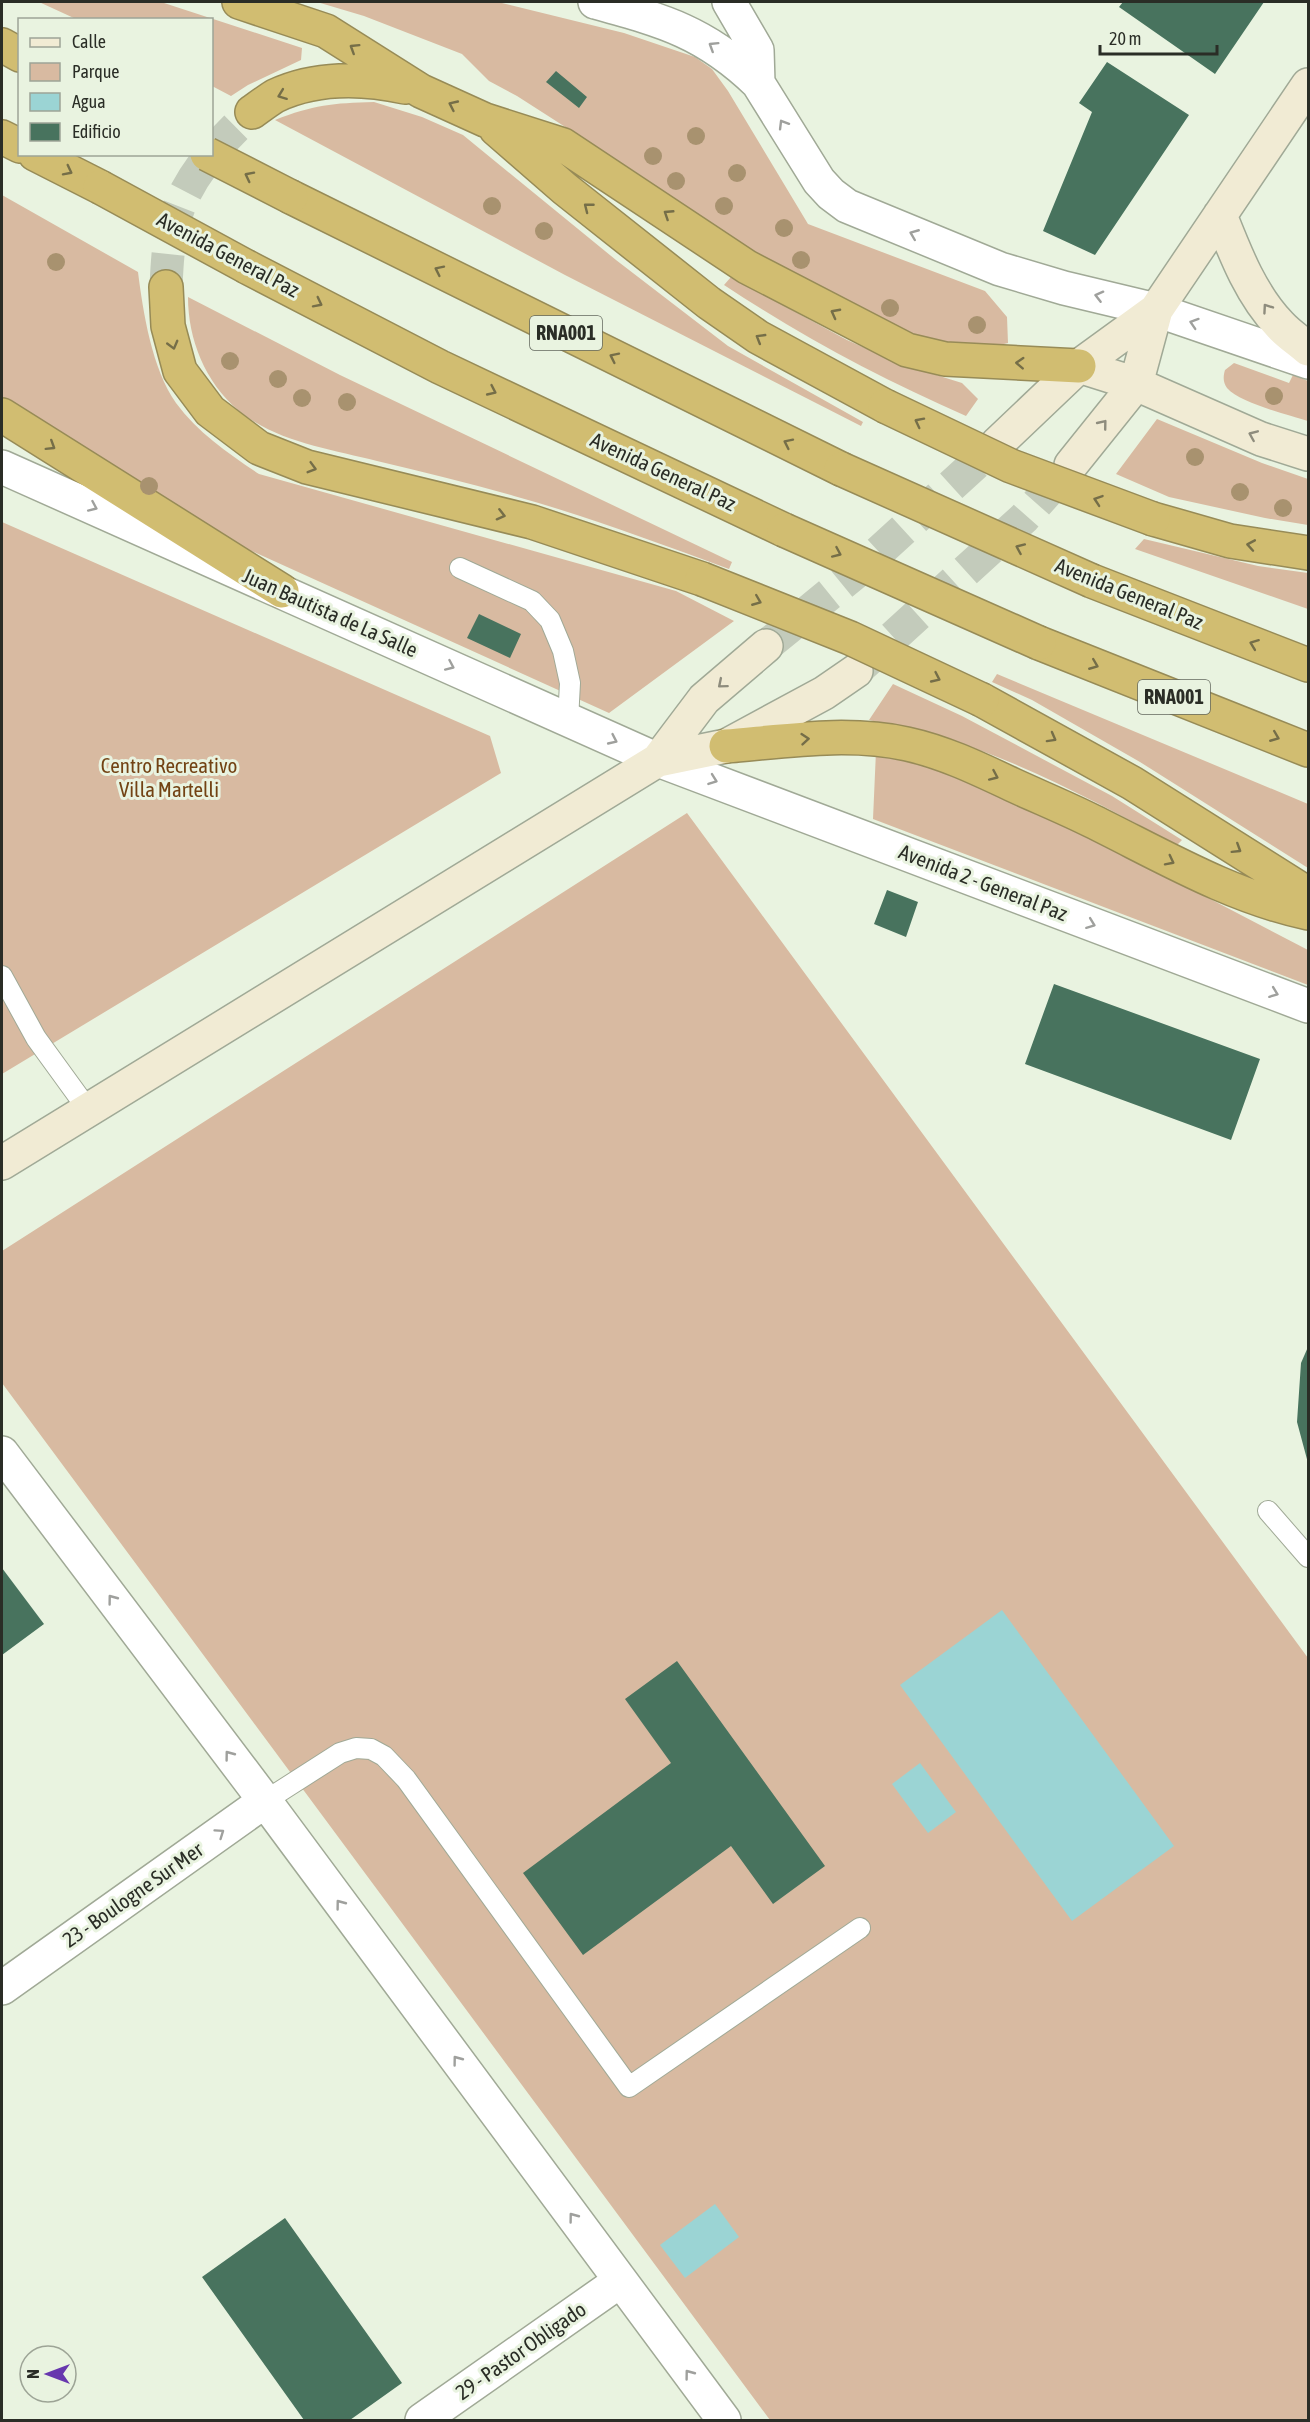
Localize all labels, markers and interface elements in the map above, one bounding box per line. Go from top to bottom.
legend [18,18,213,156]
scale bar [1100,18,1217,56]
text: 20 m [1109,28,1141,49]
text: Calle [72,31,106,52]
one-way arrow [709,42,719,54]
one-way arrow [350,44,360,56]
text: Parque [72,61,120,82]
one-way arrow [277,88,288,100]
text: Agua [72,91,106,112]
one-way arrow [449,101,460,113]
one-way arrow [778,120,790,130]
text: Edificio [72,121,121,142]
one-way arrow [62,164,72,175]
one-way arrow [244,171,255,183]
one-way arrow [584,204,595,215]
street label: Avenida General Paz [153,207,304,302]
one-way arrow [663,210,674,221]
one-way arrow [910,229,921,241]
one-way arrow [434,266,445,278]
one-way arrow [1094,291,1104,304]
one-way arrow [311,296,322,307]
one-way arrow [1263,303,1274,314]
one-way arrow [831,309,842,320]
road number: RNA001 [530,316,602,350]
one-way arrow [1189,317,1200,330]
one-way arrow [756,333,766,345]
one-way arrow [166,340,179,350]
one-way arrow [609,352,620,364]
one-way arrow [1016,356,1025,369]
one-way arrow [485,383,496,395]
one-way arrow [914,418,925,430]
one-way arrow [1096,420,1107,431]
street label: Avenida General Paz [587,427,740,515]
one-way arrow [1249,430,1260,442]
one-way arrow [45,439,55,451]
one-way arrow [784,439,795,451]
one-way arrow [306,461,317,473]
one-way arrow [1093,494,1104,507]
one-way arrow [87,500,98,512]
one-way arrow [496,507,506,520]
one-way arrow [1246,539,1255,551]
one-way arrow [1015,544,1026,556]
one-way arrow [831,546,842,558]
street label: Avenida General Paz [1052,552,1207,634]
street label: Juan Bautista de La Salle [239,563,421,661]
one-way arrow [751,593,761,606]
one-way arrow [1249,638,1260,651]
one-way arrow [1087,658,1098,670]
one-way arrow [444,659,455,671]
one-way arrow [929,671,940,683]
one-way arrow [718,677,729,688]
road number: RNA001 [1138,680,1210,714]
one-way arrow [1269,730,1280,742]
one-way arrow [1045,731,1056,742]
one-way arrow [606,732,617,744]
one-way arrow [801,733,810,746]
park label: Centro Recreativo Villa Martelli [101,753,237,801]
one-way arrow [988,769,999,781]
one-way arrow [707,773,718,786]
street label: Avenida 2 - General Paz [896,839,1071,925]
one-way arrow [1230,842,1241,853]
one-way arrow [1163,854,1174,865]
one-way arrow [1085,917,1096,930]
one-way arrow [1267,986,1278,998]
one-way arrow [108,1594,119,1605]
one-way arrow [226,1750,237,1761]
one-way arrow [214,1829,225,1840]
street label: 23 - Boulogne Sur Mer [58,1836,208,1951]
one-way arrow [337,1899,348,1910]
one-way arrow [453,2056,464,2067]
one-way arrow [569,2213,580,2224]
street label: 29 - Pastor Obligado [451,2296,590,2404]
north arrow [18,2344,78,2404]
text: N [24,2369,42,2379]
one-way arrow [685,2369,696,2380]

